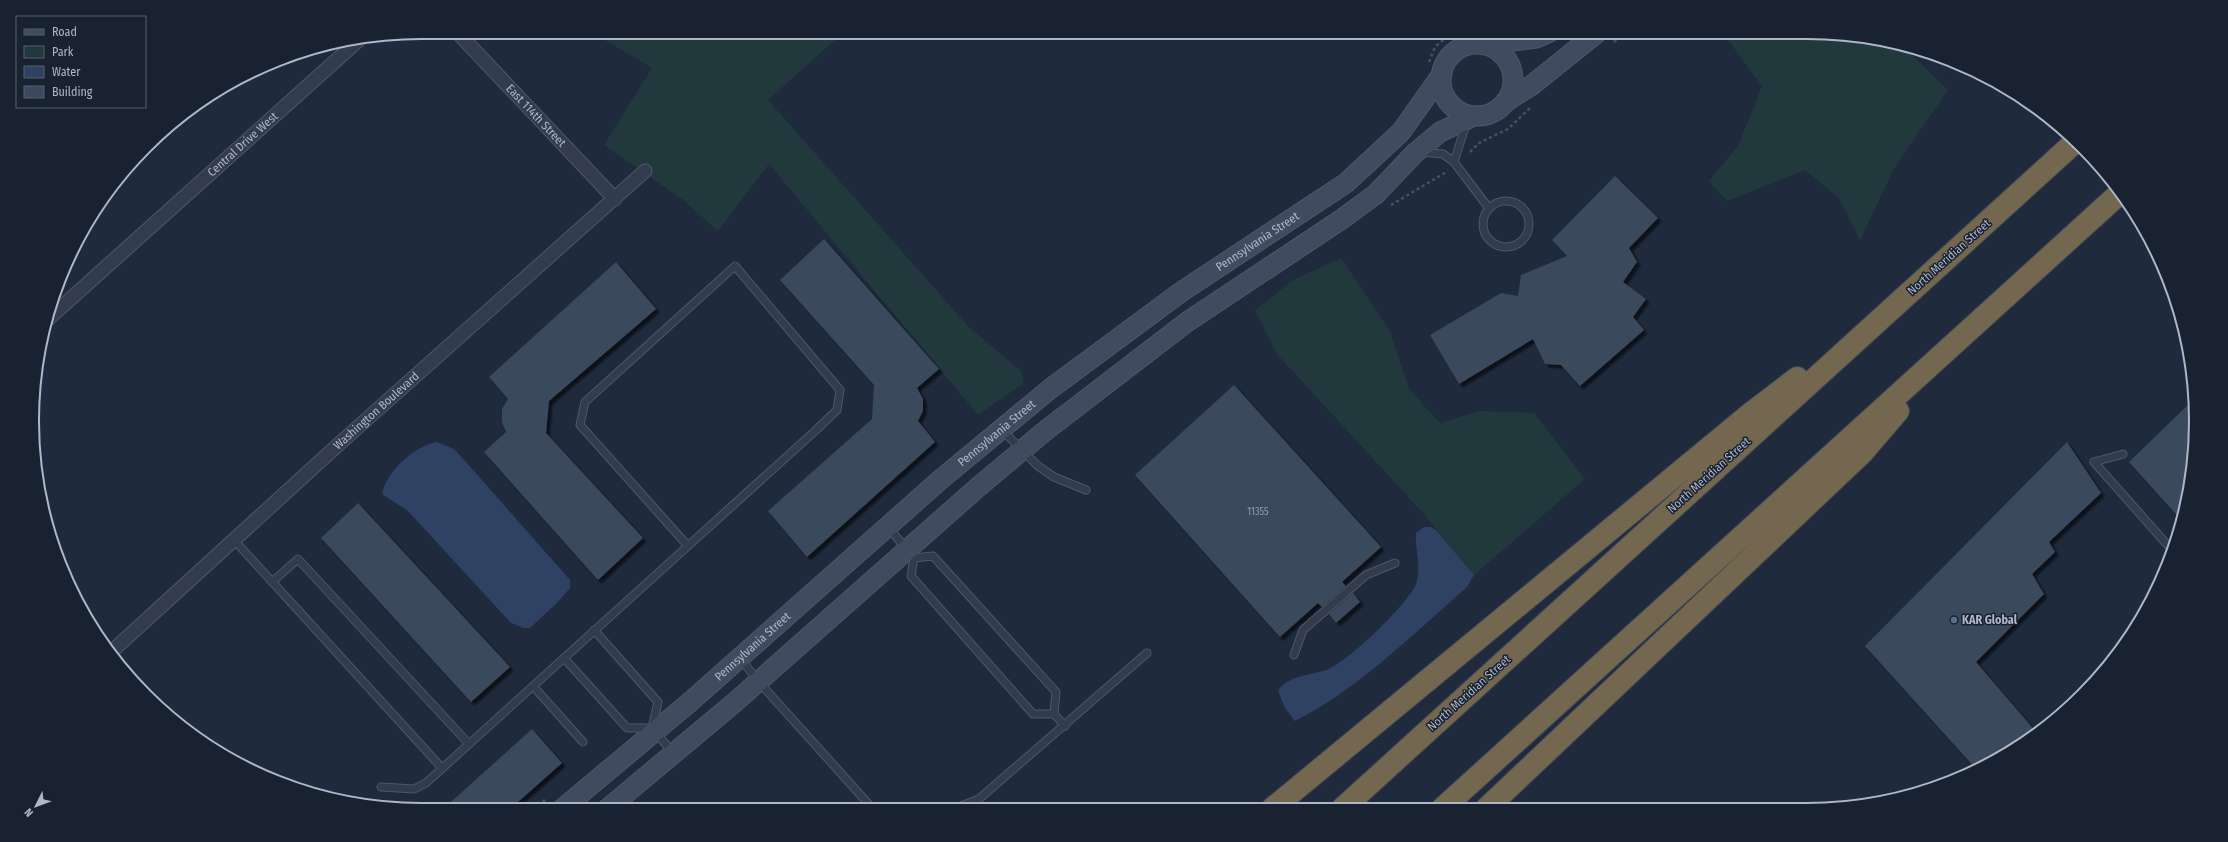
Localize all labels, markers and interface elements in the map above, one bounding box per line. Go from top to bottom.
legend [16,16,146,108]
text: Road [52,25,77,39]
text: Park [52,45,74,59]
text: Water [52,65,81,79]
street label: East 114th Street [503,81,569,150]
text: Building [52,85,93,99]
street label: Central Drive West [205,109,281,179]
street label: Pennsylvania Street [1213,209,1302,274]
street label: North Meridian Street [1905,216,1993,298]
street label: Washington Boulevard [331,369,422,452]
street label: Pennsylvania Street [955,397,1038,469]
street label: North Meridian Street [1665,434,1753,516]
house number: 11355 [1247,506,1269,518]
street label: Pennsylvania Street [712,609,793,684]
place label: KAR Global [1962,613,2018,627]
marker: KAR Global [1949,615,1959,625]
street label: North Meridian Street [1425,652,1513,734]
north arrow [16,786,56,826]
text: N [22,806,36,819]

